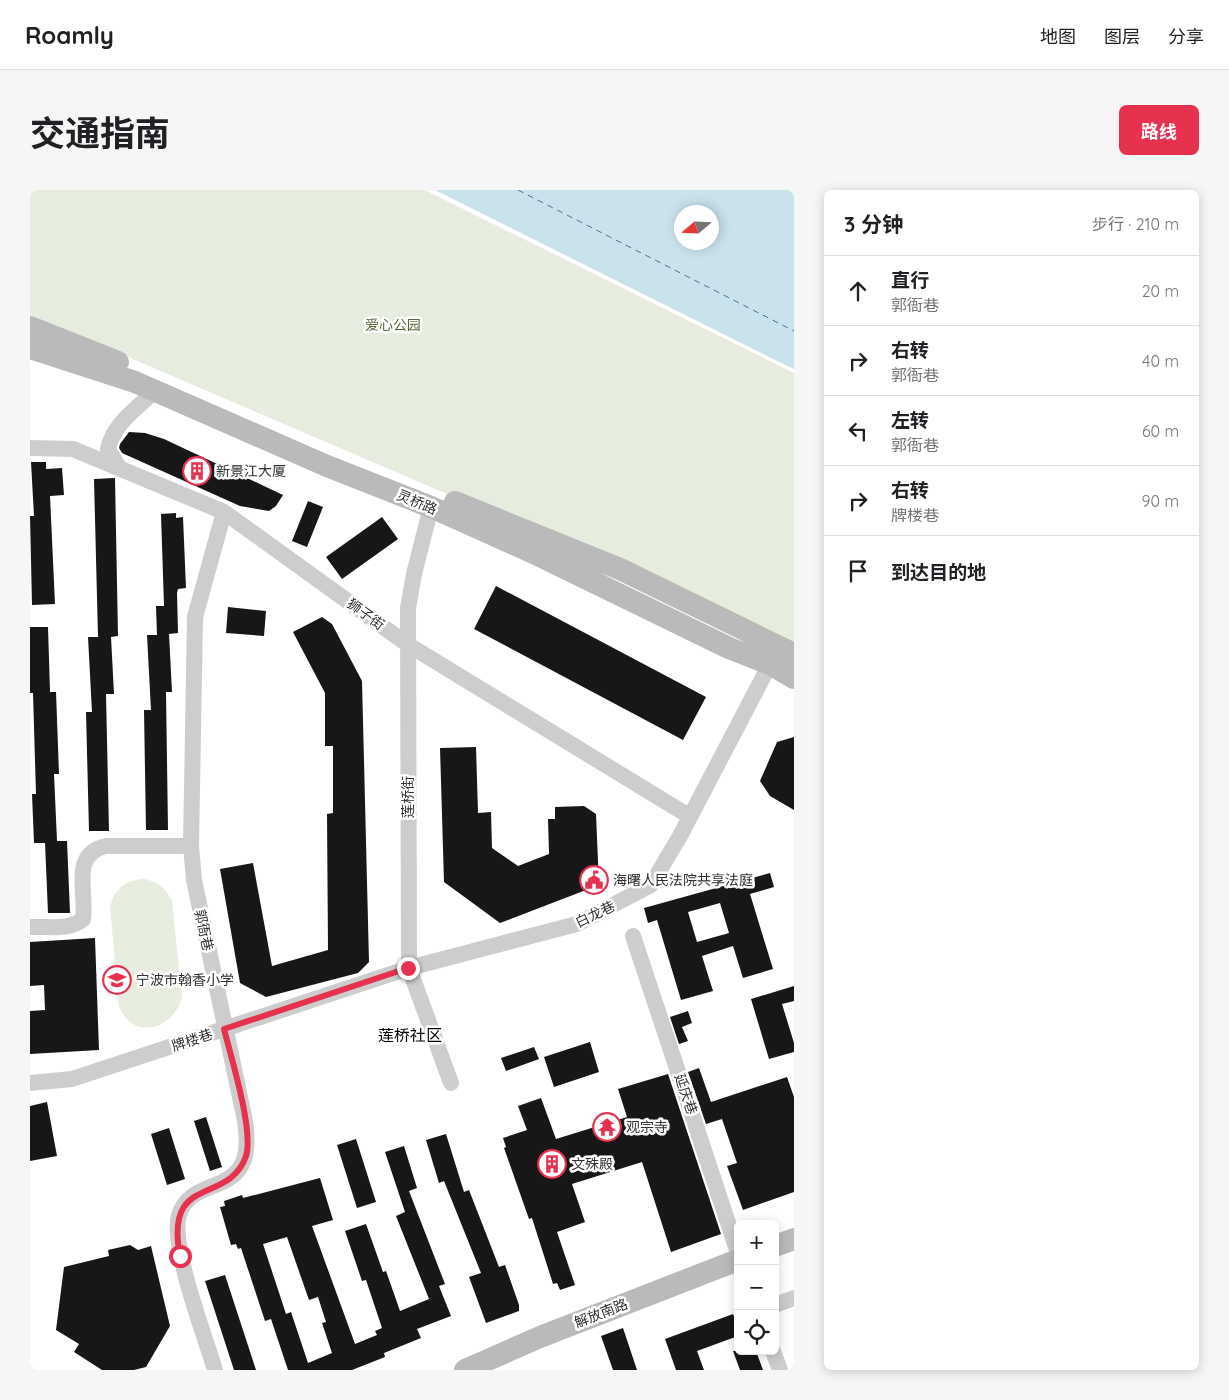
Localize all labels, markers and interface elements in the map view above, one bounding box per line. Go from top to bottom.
text: Roamly [25,20,114,50]
text: 地图 [1040,25,1076,48]
text: 图层 [1104,25,1140,48]
text: 分享 [1168,25,1204,48]
button: 路线 [1119,105,1199,155]
text: 交通指南 [30,111,170,155]
north arrow [674,205,719,250]
text: 3 分钟 [844,211,903,237]
text: 步行 · 210 m [1092,214,1179,234]
text: 直行 [891,268,929,292]
icon: ahead [844,277,872,305]
text: 20 m [1142,281,1179,301]
text: 郭衙巷 [891,295,939,315]
park label: 爱心公园 [365,316,421,334]
text: 右转 [891,338,929,362]
icon: right [844,347,872,375]
text: 40 m [1142,351,1179,371]
text: 郭衙巷 [891,365,939,385]
text: 左转 [891,408,929,432]
icon: left [844,417,872,445]
text: 60 m [1142,421,1179,441]
text: 郭衙巷 [891,435,939,455]
building icon: 新景江大厦 [182,456,212,486]
place label: 新景江大厦 [216,462,286,480]
text: 右转 [891,478,929,502]
street label: 灵桥路 [394,486,440,518]
icon: right [844,487,872,515]
text: 90 m [1142,491,1179,511]
text: 牌楼巷 [891,505,939,525]
icon: arrive [844,557,872,585]
text: 到达目的地 [891,560,986,584]
street label: 狮子街 [344,594,388,634]
street label: 莲桥街 [399,776,417,818]
public building icon: 海曙人民法院共享法庭 [579,865,609,895]
place label: 海曙人民法院共享法庭 [613,871,753,889]
street label: 白龙巷 [572,897,618,931]
street label: 郭衙巷 [191,908,217,952]
route end [397,957,420,980]
school or university icon: 宁波市翰香小学 [102,965,132,995]
place label: 宁波市翰香小学 [136,971,234,989]
street label: 牌楼巷 [169,1025,215,1055]
district label: 莲桥社区 [378,1025,442,1045]
street label: 延庆巷 [671,1071,701,1117]
temple icon: 观宗寺 [592,1112,622,1142]
place label: 观宗寺 [626,1118,668,1136]
building icon: 文殊殿 [537,1149,567,1179]
place label: 文殊殿 [571,1155,613,1173]
map controls [734,1220,779,1355]
button: + [734,1220,779,1265]
route start [169,1245,192,1268]
button: − [734,1265,779,1310]
street label: 解放南路 [572,1295,630,1331]
button: locate [734,1310,779,1355]

